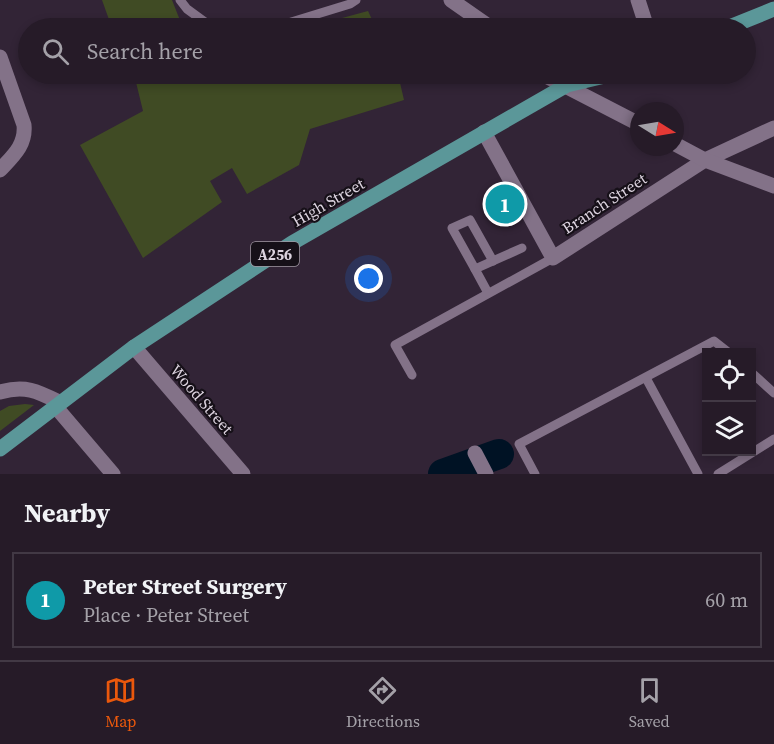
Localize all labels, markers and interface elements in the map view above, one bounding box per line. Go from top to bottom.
search box [18,18,756,84]
icon: search [39,35,72,68]
text: Search here [87,36,203,66]
north arrow [630,102,684,156]
street label: Branch Street [557,167,651,239]
street label: High Street [288,172,369,232]
pin: 1 [486,182,524,226]
road number: A256 [251,242,299,266]
your location [354,264,383,293]
map controls [702,348,756,456]
button: locate [702,348,756,402]
street label: Wood Street [165,359,239,439]
button: layers [702,402,756,456]
text: Nearby [24,495,110,531]
text: Peter Street Surgery [83,571,287,601]
text: 1 [40,586,51,614]
text: 60 m [705,586,748,614]
text: Place · Peter Street [83,601,249,629]
tab: Map [104,674,137,732]
tab: Directions [346,674,420,732]
tab: Saved [629,674,670,732]

